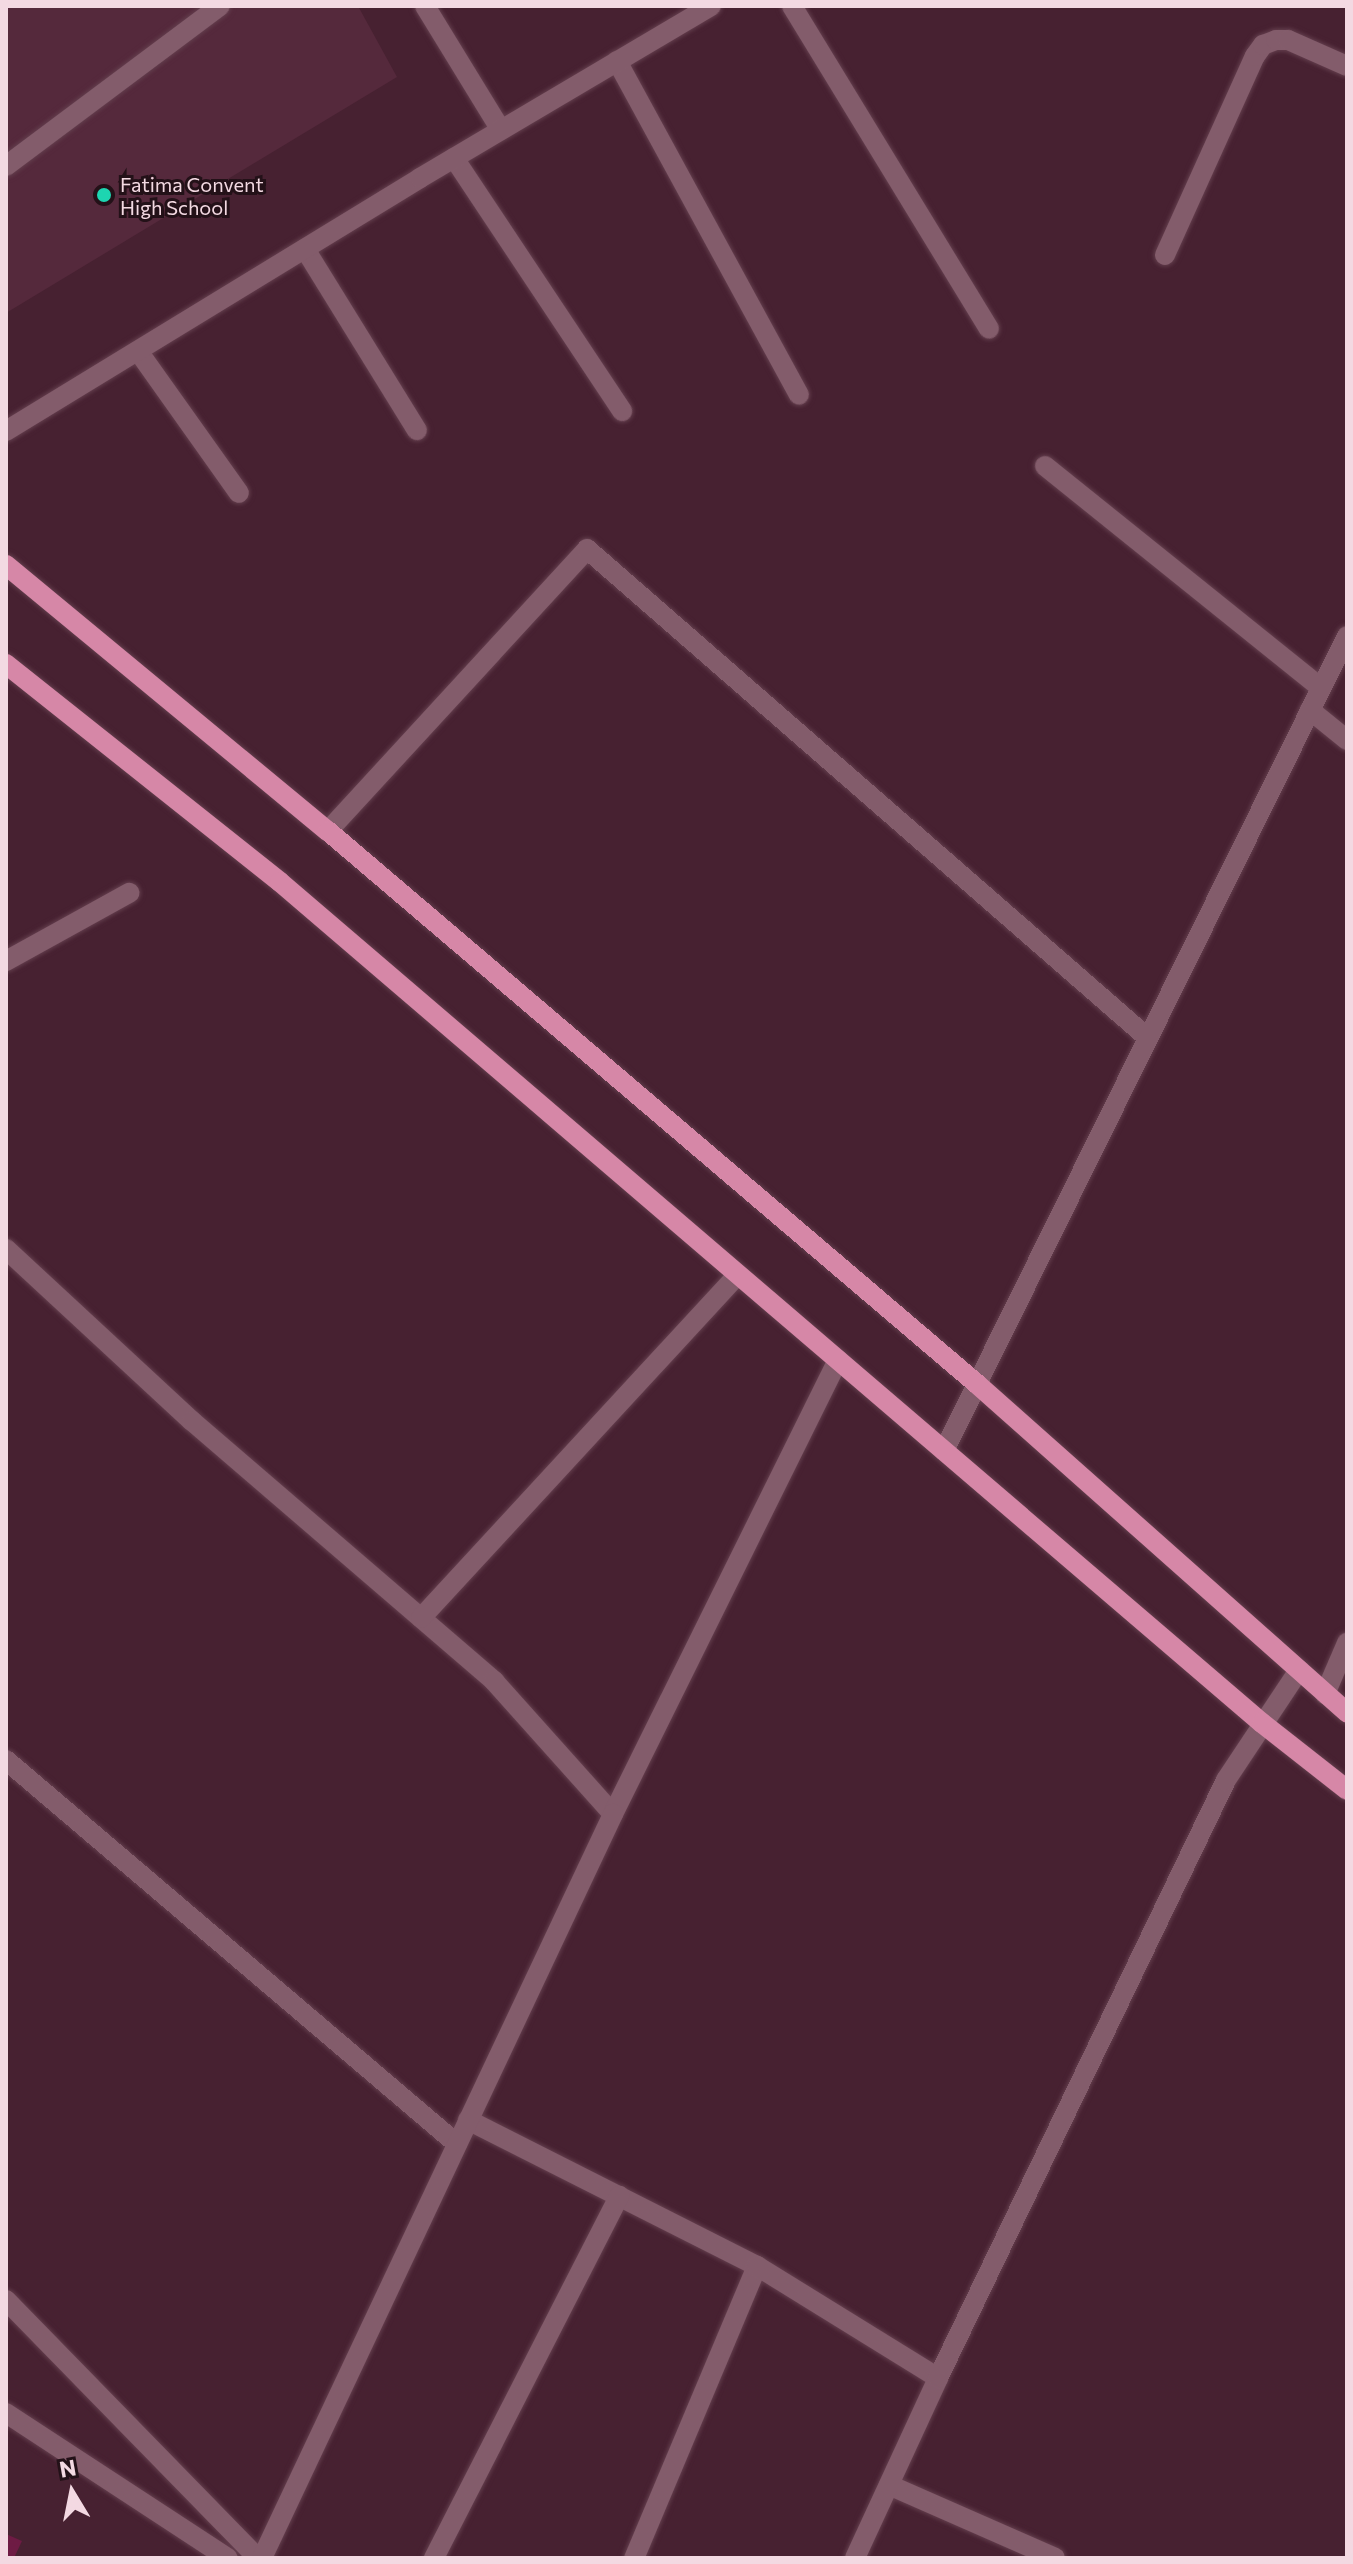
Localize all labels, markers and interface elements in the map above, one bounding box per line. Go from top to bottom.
place label: Fatima Convent High School [120,172,264,219]
marker: Fatima Convent High School [95,186,113,204]
north arrow [32,2452,112,2532]
text: N [57,2453,78,2483]

